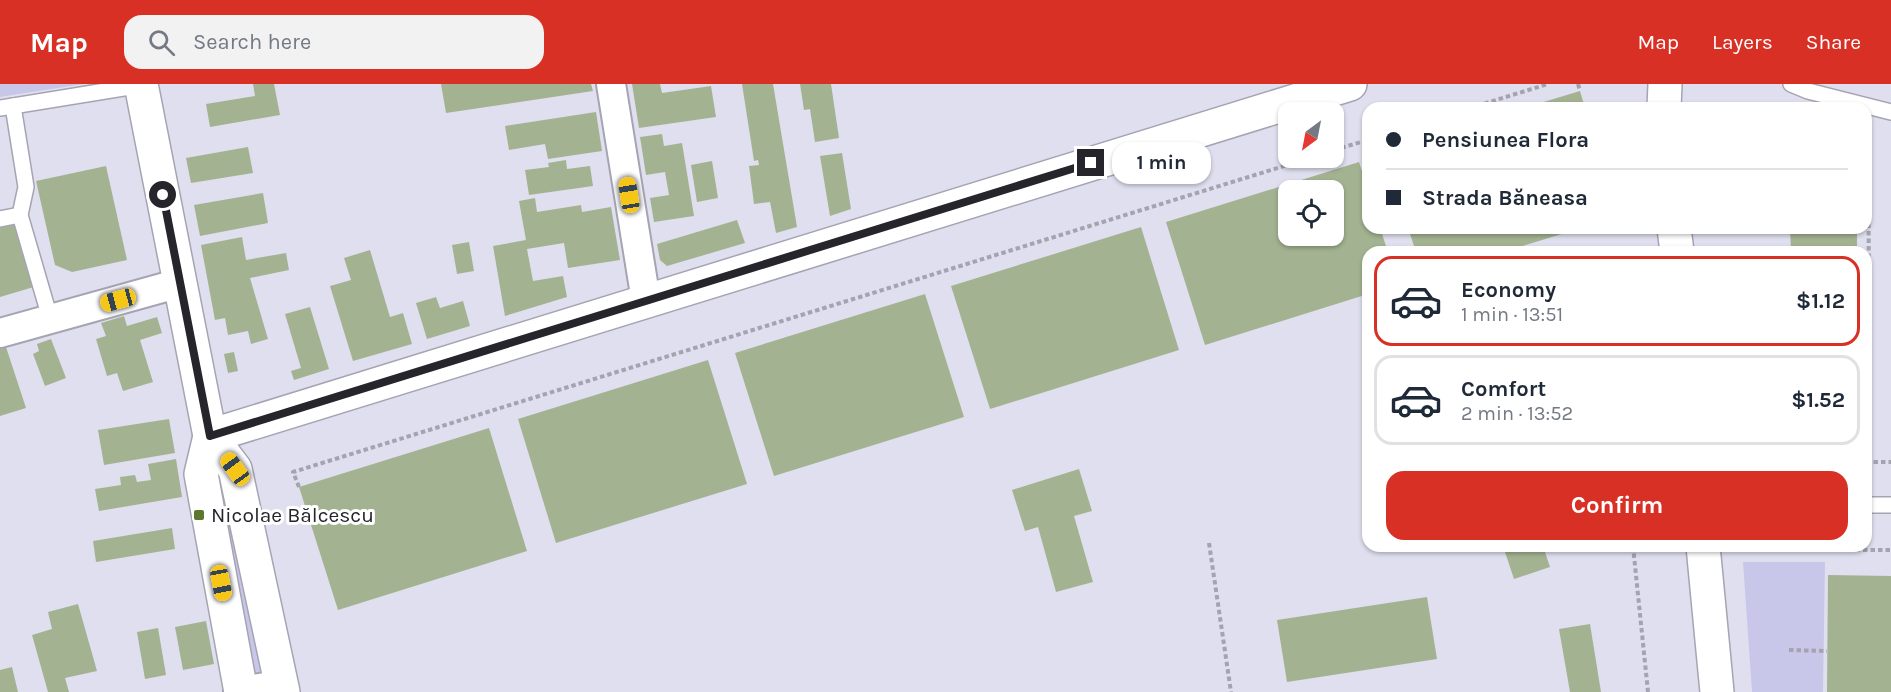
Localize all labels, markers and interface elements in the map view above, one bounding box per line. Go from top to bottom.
search box [124,15,544,69]
text: Map [30,26,88,59]
icon: search [145,26,178,59]
text: Search here [193,29,311,55]
text: Map [1637,30,1679,54]
text: Layers [1712,30,1773,54]
text: Share [1806,30,1861,54]
north arrow [1278,102,1344,168]
map controls [1278,102,1344,246]
text: Pensiunea Flora [1422,127,1589,153]
callout: 1 min [1112,142,1211,184]
route end [1077,149,1104,176]
text: 1 min [1136,151,1187,174]
car [617,176,641,214]
button: locate [1278,180,1344,246]
route start [149,181,176,208]
text: Strada Băneasa [1422,185,1588,211]
icon: car [1389,274,1443,328]
text: Economy [1461,277,1556,303]
car [98,287,138,313]
text: $1.12 [1796,288,1845,314]
text: 1 min · 13:51 [1461,303,1563,326]
icon: car [1389,373,1443,427]
text: Comfort [1461,376,1546,402]
text: $1.52 [1791,387,1845,413]
text: 2 min · 13:52 [1461,402,1573,425]
car [217,449,253,489]
button: Confirm [1386,471,1848,540]
place label: Nicolae Bălcescu [211,503,374,527]
marker: Nicolae Bălcescu [192,508,206,522]
car [209,564,233,602]

